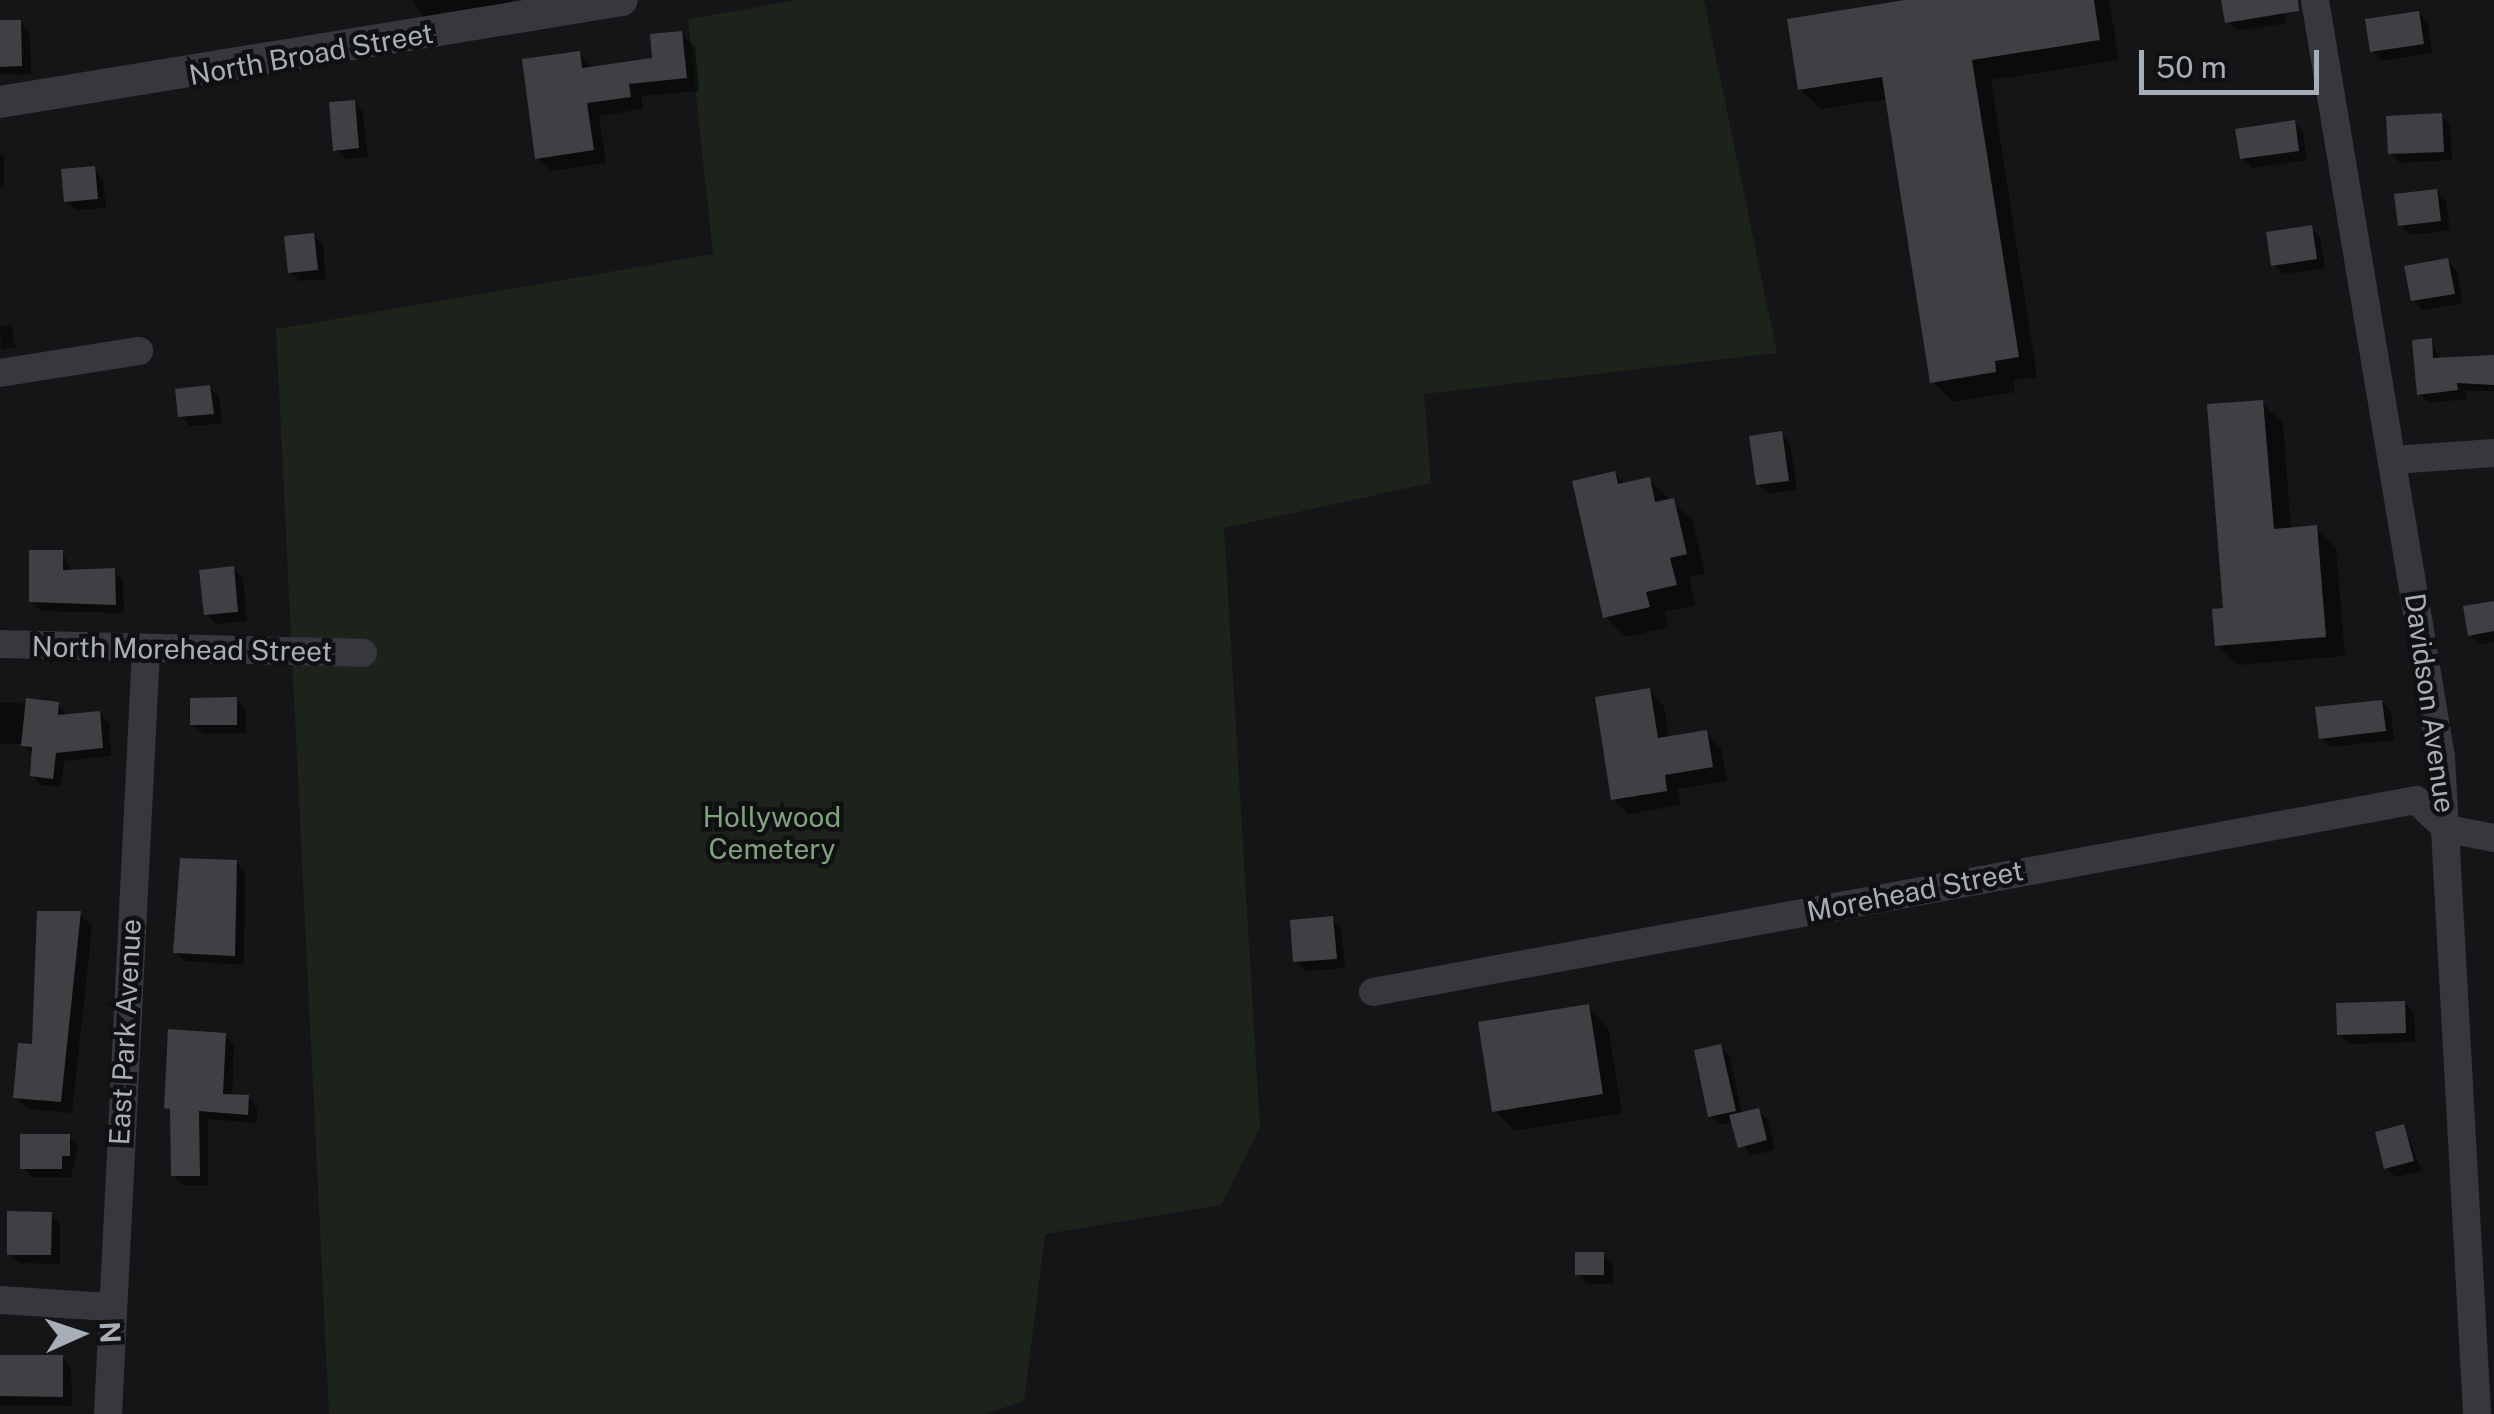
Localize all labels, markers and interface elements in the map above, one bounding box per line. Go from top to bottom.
street label: North Broad Street [186,16,436,92]
scale bar [2144,30,2324,92]
text: 50 m [2156,49,2227,85]
street label: Davidson Avenue [2398,591,2462,815]
street label: North Morehead Street [31,630,333,668]
park label: Hollywood Cemetery [703,800,841,866]
street label: Morehead Street [1804,854,2026,928]
street label: East Park Avenue [102,918,148,1146]
north arrow [30,1284,130,1384]
text: N [93,1321,128,1344]

